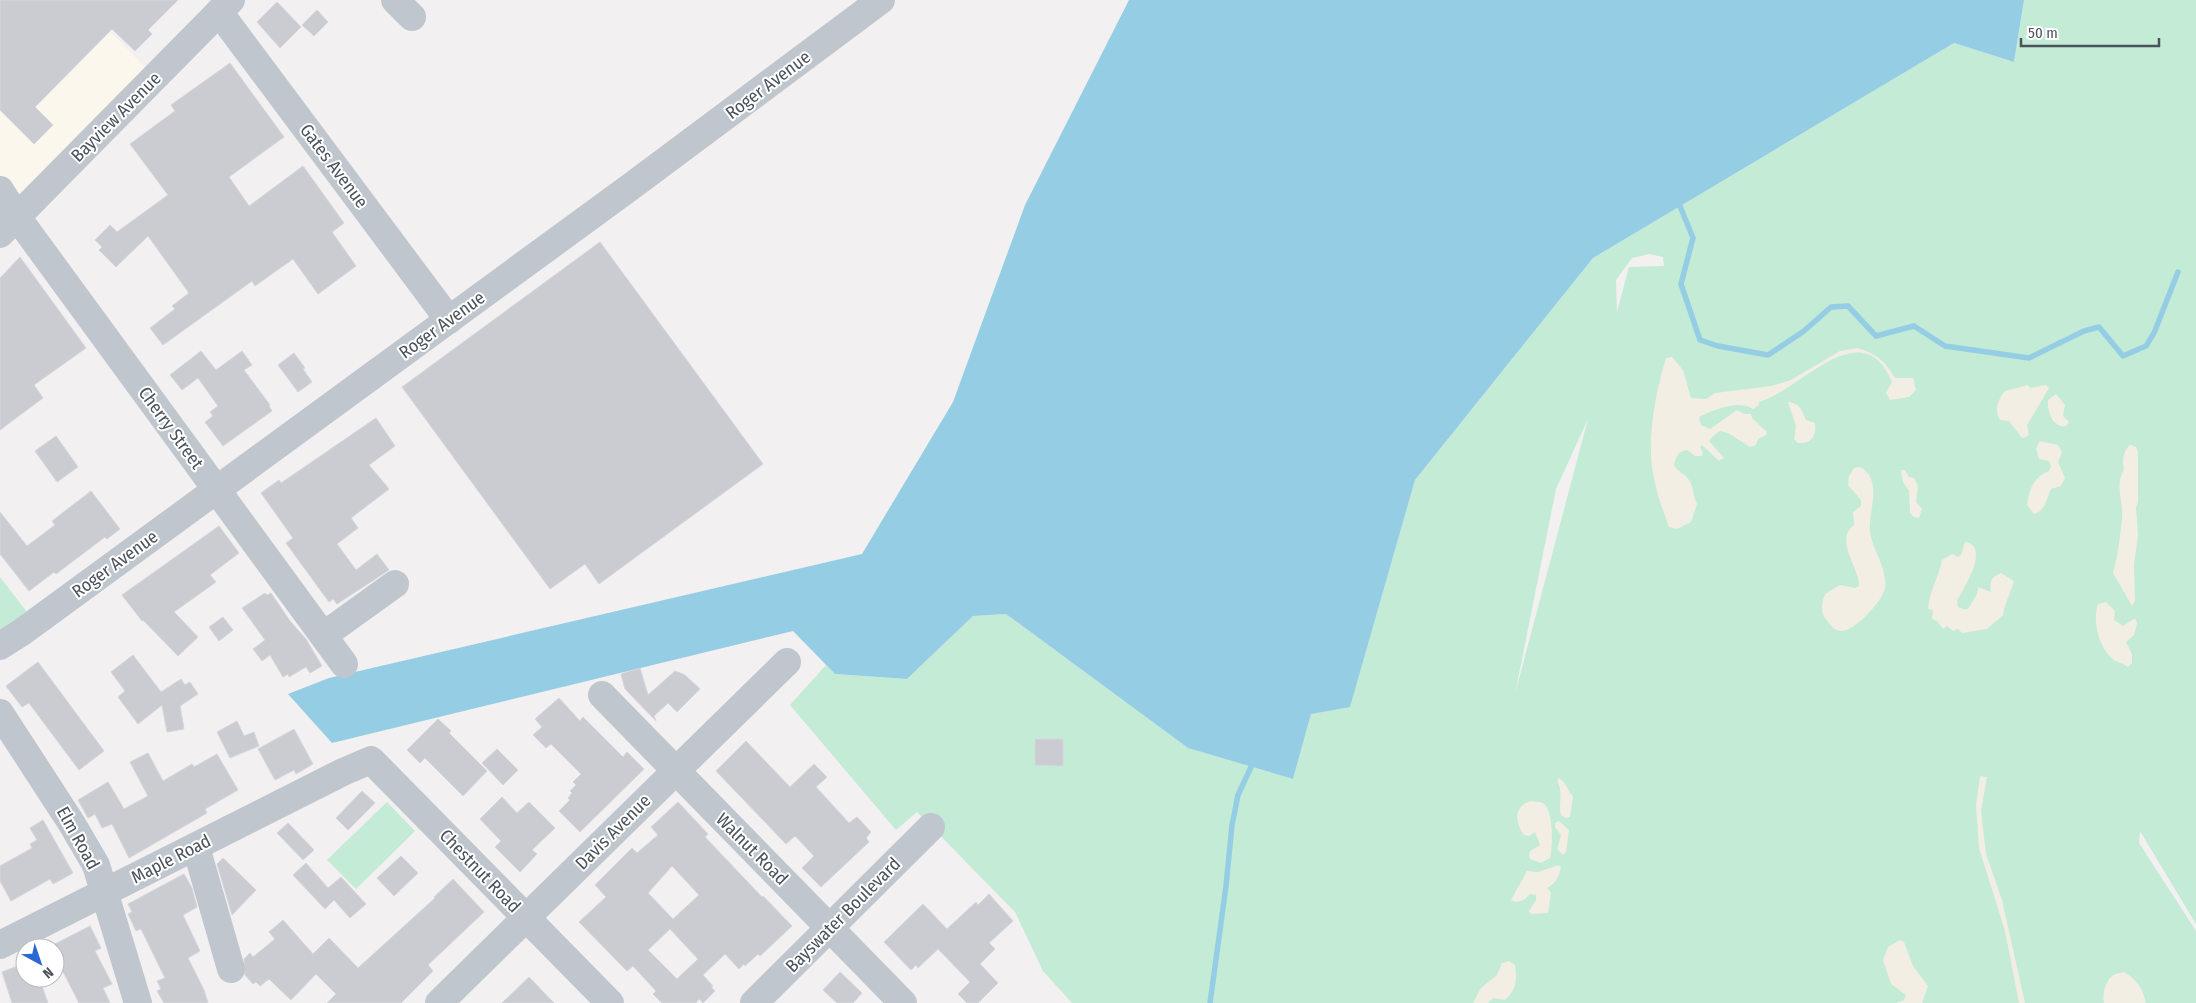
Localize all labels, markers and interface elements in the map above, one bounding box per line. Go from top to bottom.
scale bar [2021,15,2158,47]
text: 50 m [2028,24,2058,42]
street label: Roger Avenue [721,46,815,124]
street label: Bayview Avenue [67,67,166,166]
street label: Gates Avenue [295,120,373,212]
street label: Roger Avenue [395,286,489,363]
street label: Cherry Street [134,383,208,474]
street label: Roger Avenue [68,525,162,602]
street label: Davis Avenue [571,790,655,874]
street label: Elm Road [52,803,104,873]
street label: Walnut Road [711,808,793,890]
street label: Chestnut Road [435,825,525,917]
street label: Maple Road [128,830,214,888]
street label: Bayswater Boulevard [781,853,905,977]
north arrow [15,938,65,988]
text: N [39,963,57,982]

